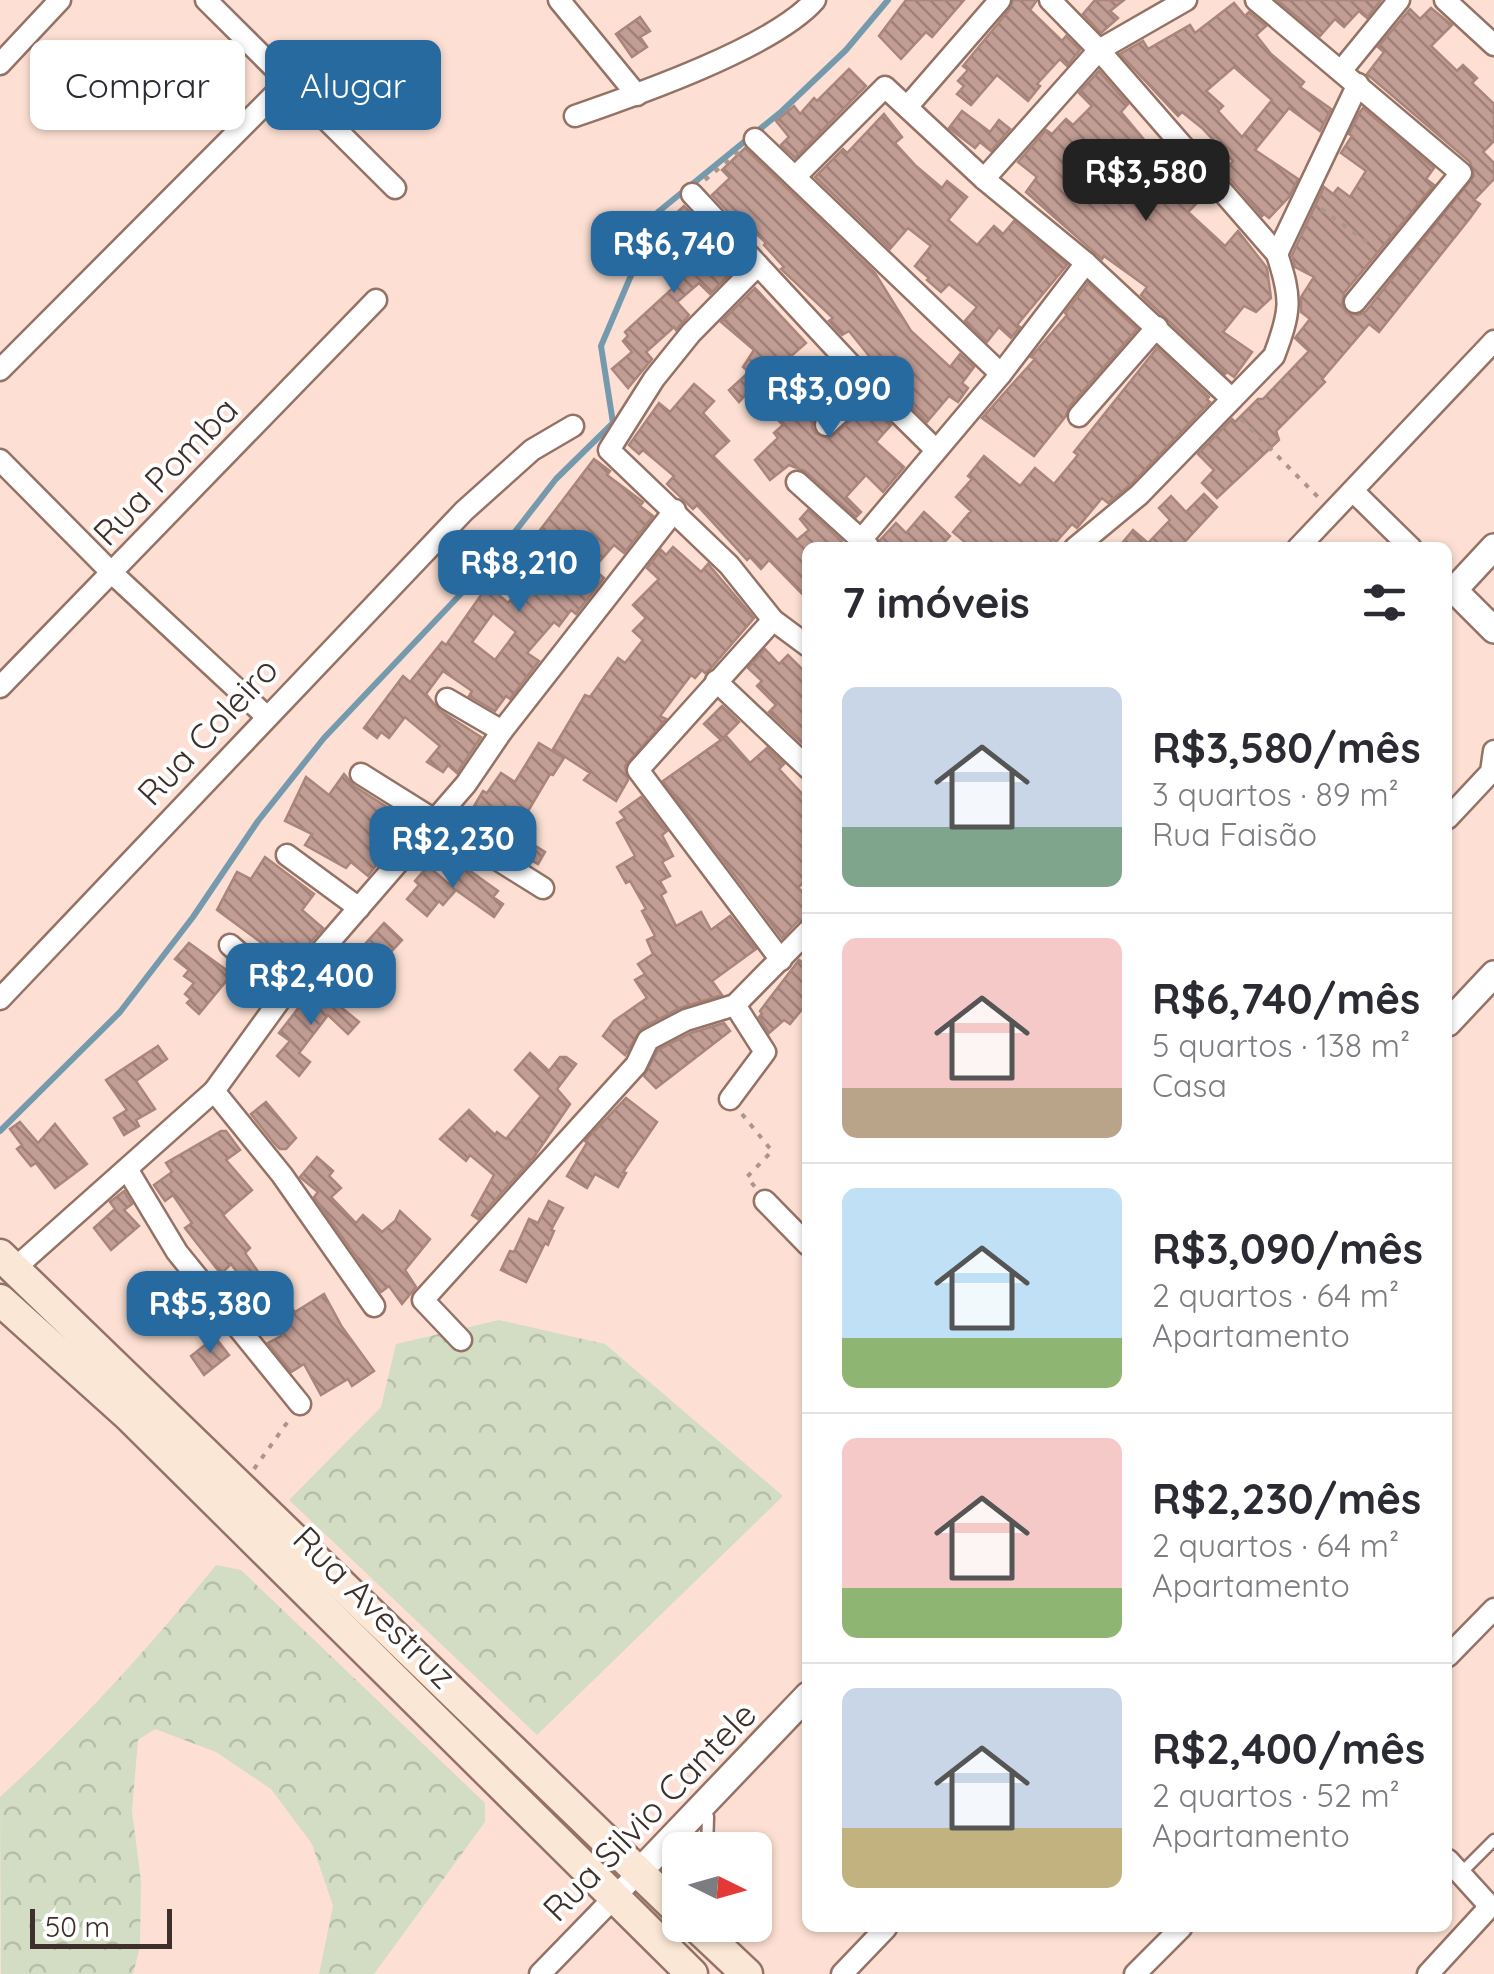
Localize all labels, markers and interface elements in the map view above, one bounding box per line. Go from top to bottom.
chip: Comprar [30,40,245,130]
chip: Alugar [265,40,441,130]
pin: R$3,580 [1054,139,1238,224]
text: R$3,580 [1085,151,1207,191]
pin: R$6,740 [582,211,766,296]
text: R$6,740 [613,223,735,263]
pin: R$3,090 [737,356,921,441]
text: R$3,090 [767,368,891,408]
street label: Rua Pomba [83,387,247,555]
pin: R$8,210 [427,530,611,615]
text: R$8,210 [460,542,578,582]
icon: filters [1357,575,1412,630]
text: 7 imóveis [842,576,1030,629]
street label: Rua Coleiro [127,648,287,814]
text: R$3,580/mês [1152,721,1421,774]
icon: home [922,727,1042,847]
text: 3 quartos · 89 m² [1152,774,1399,814]
pin: R$2,230 [361,806,545,891]
text: Rua Faisão [1152,814,1317,854]
text: R$2,230 [391,818,515,858]
pin: R$2,400 [219,943,403,1028]
text: R$2,400 [248,955,374,995]
text: R$6,740/mês [1152,972,1420,1025]
icon: home [922,978,1042,1098]
text: 5 quartos · 138 m² [1152,1025,1410,1065]
text: Casa [1152,1065,1227,1105]
text: R$3,090/mês [1152,1222,1423,1275]
icon: home [922,1228,1042,1348]
pin: R$5,380 [118,1271,302,1356]
text: 2 quartos · 64 m² [1152,1275,1399,1315]
text: R$5,380 [149,1283,271,1323]
text: Apartamento [1152,1315,1350,1355]
text: R$2,230/mês [1152,1472,1421,1525]
icon: home [922,1478,1042,1598]
street label: Rua Avestruz [284,1516,466,1698]
text: 2 quartos · 64 m² [1152,1525,1399,1565]
text: Apartamento [1152,1565,1350,1605]
street label: Rua Silvio Cantele [533,1692,765,1930]
text: R$2,400/mês [1152,1722,1425,1775]
icon: home [922,1728,1042,1848]
text: 2 quartos · 52 m² [1152,1775,1400,1815]
text: Apartamento [1152,1815,1350,1855]
north arrow [662,1832,772,1942]
map controls [662,1832,772,1942]
scale bar [30,1904,172,1948]
text: 50 m [45,1909,110,1944]

